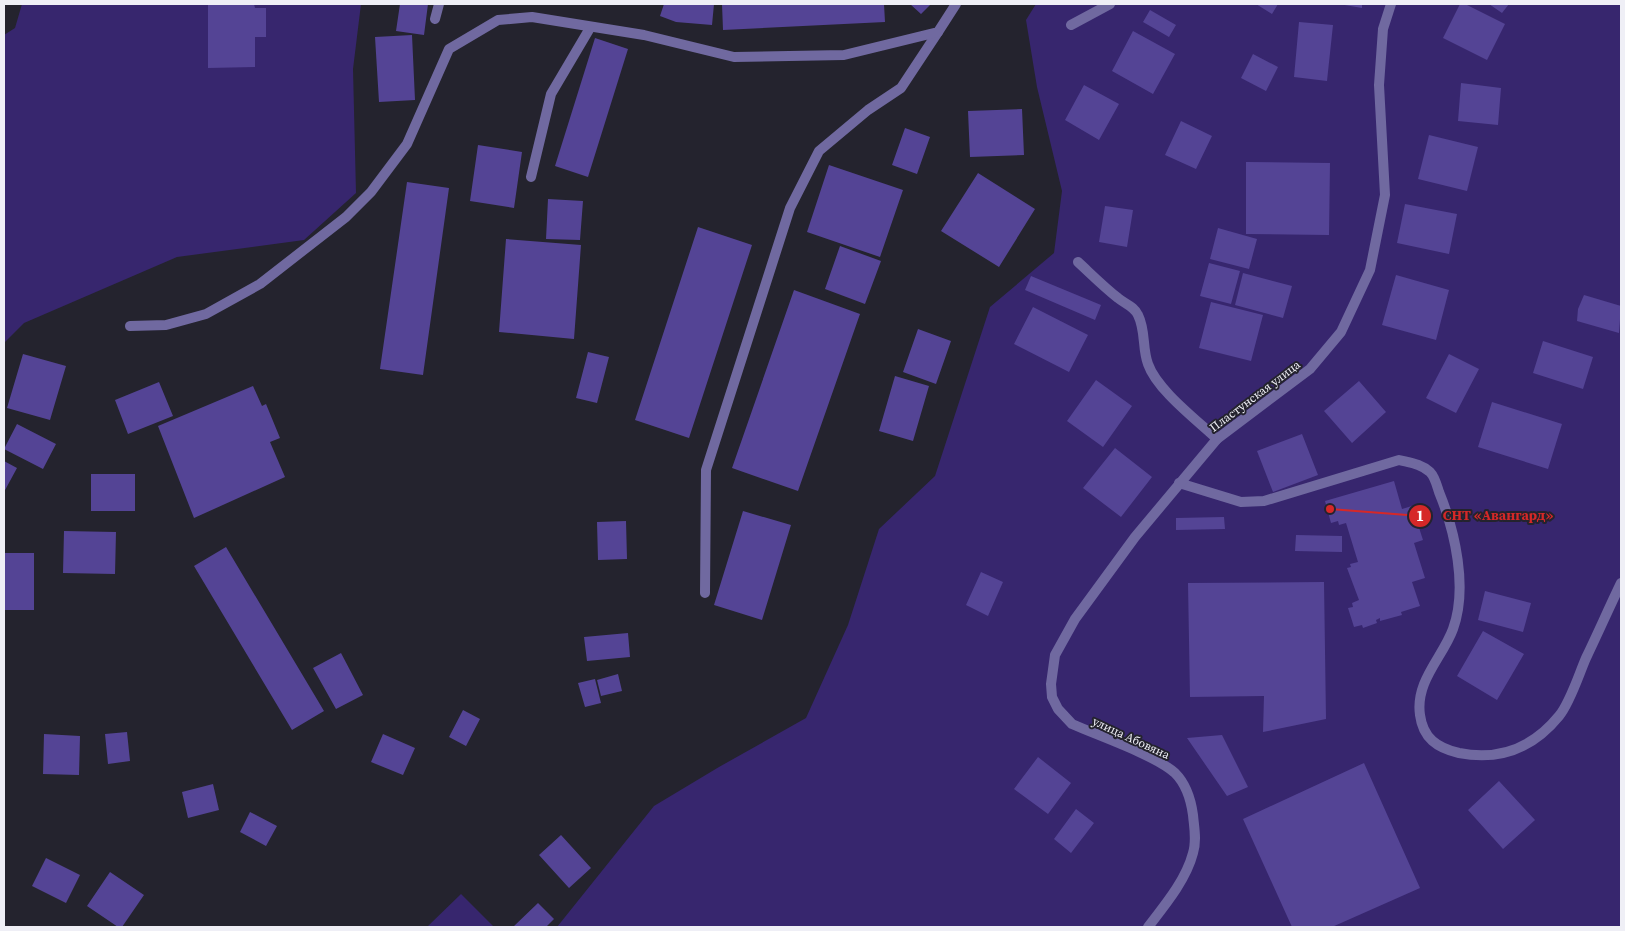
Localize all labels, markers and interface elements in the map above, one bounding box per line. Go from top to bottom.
street label: Пластунская улица [1206,356,1304,435]
callout: СНТ «Авангард» [1407,501,1563,530]
text: 1 [1416,505,1424,526]
text: СНТ «Авангард» [1443,505,1554,525]
street label: улица Абовяна [1090,713,1173,763]

